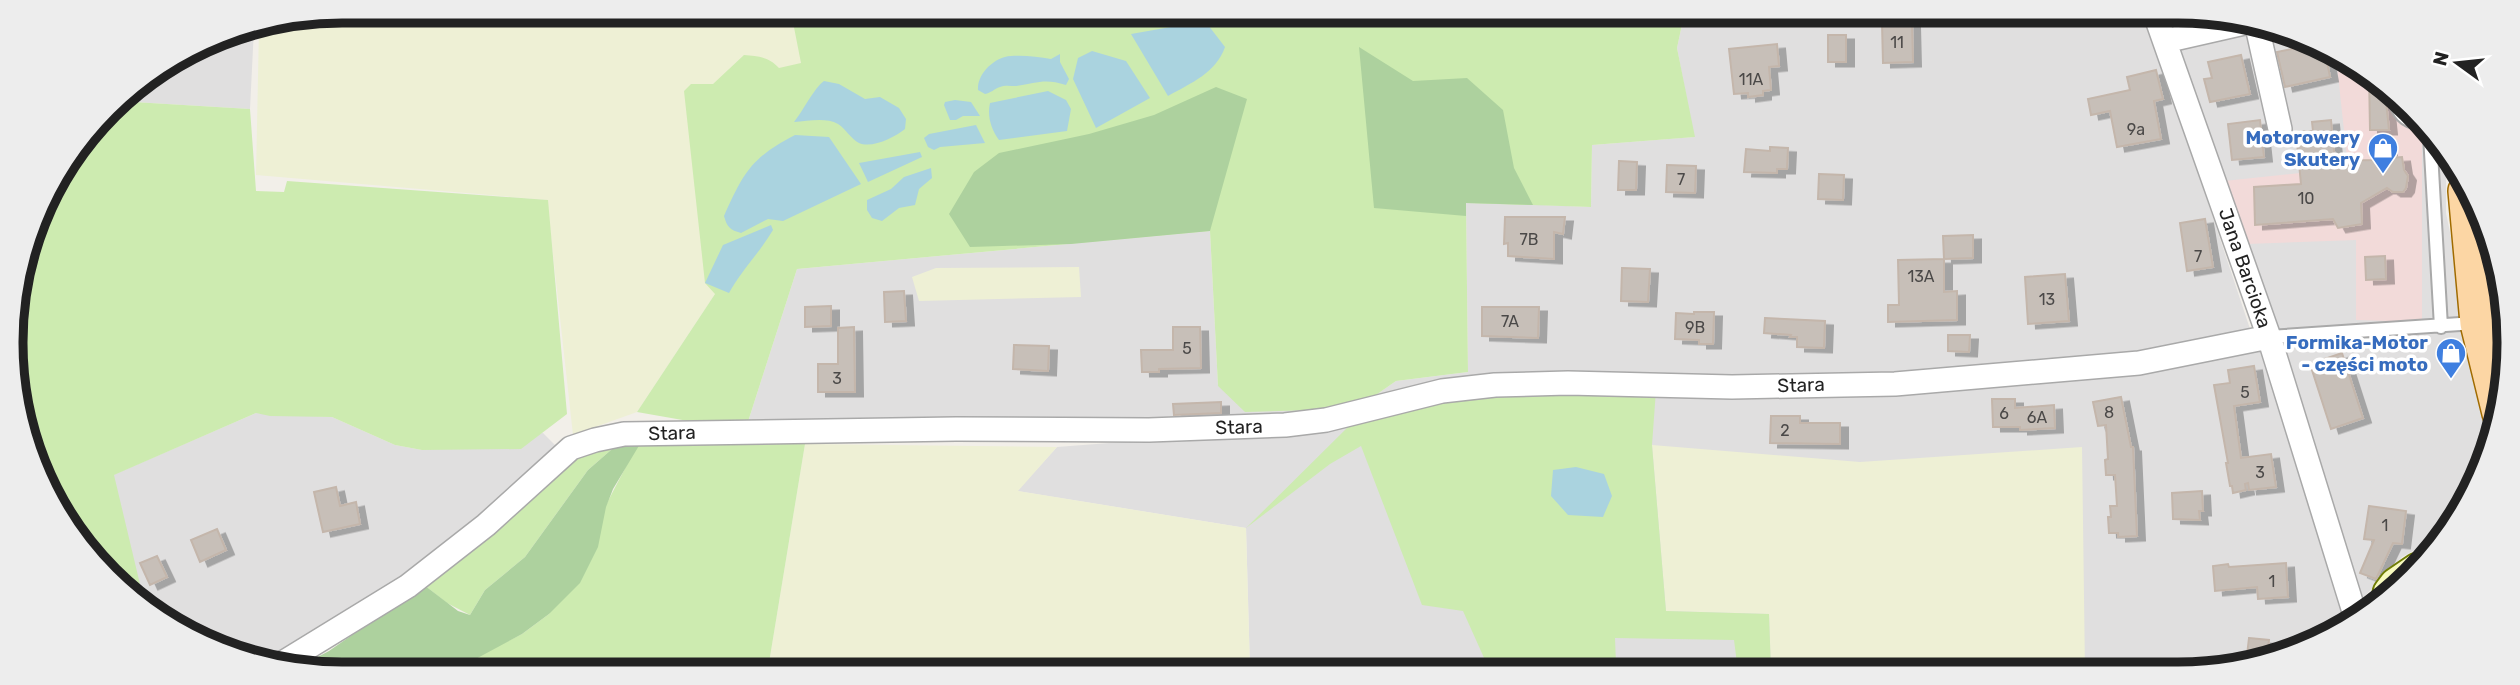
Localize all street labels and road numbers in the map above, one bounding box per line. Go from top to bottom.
street label: Jana Barcioka [2214,205,2276,331]
street label: Stara [1777,373,1825,397]
street label: Stara [1215,415,1263,439]
street label: Stara [648,421,696,445]

